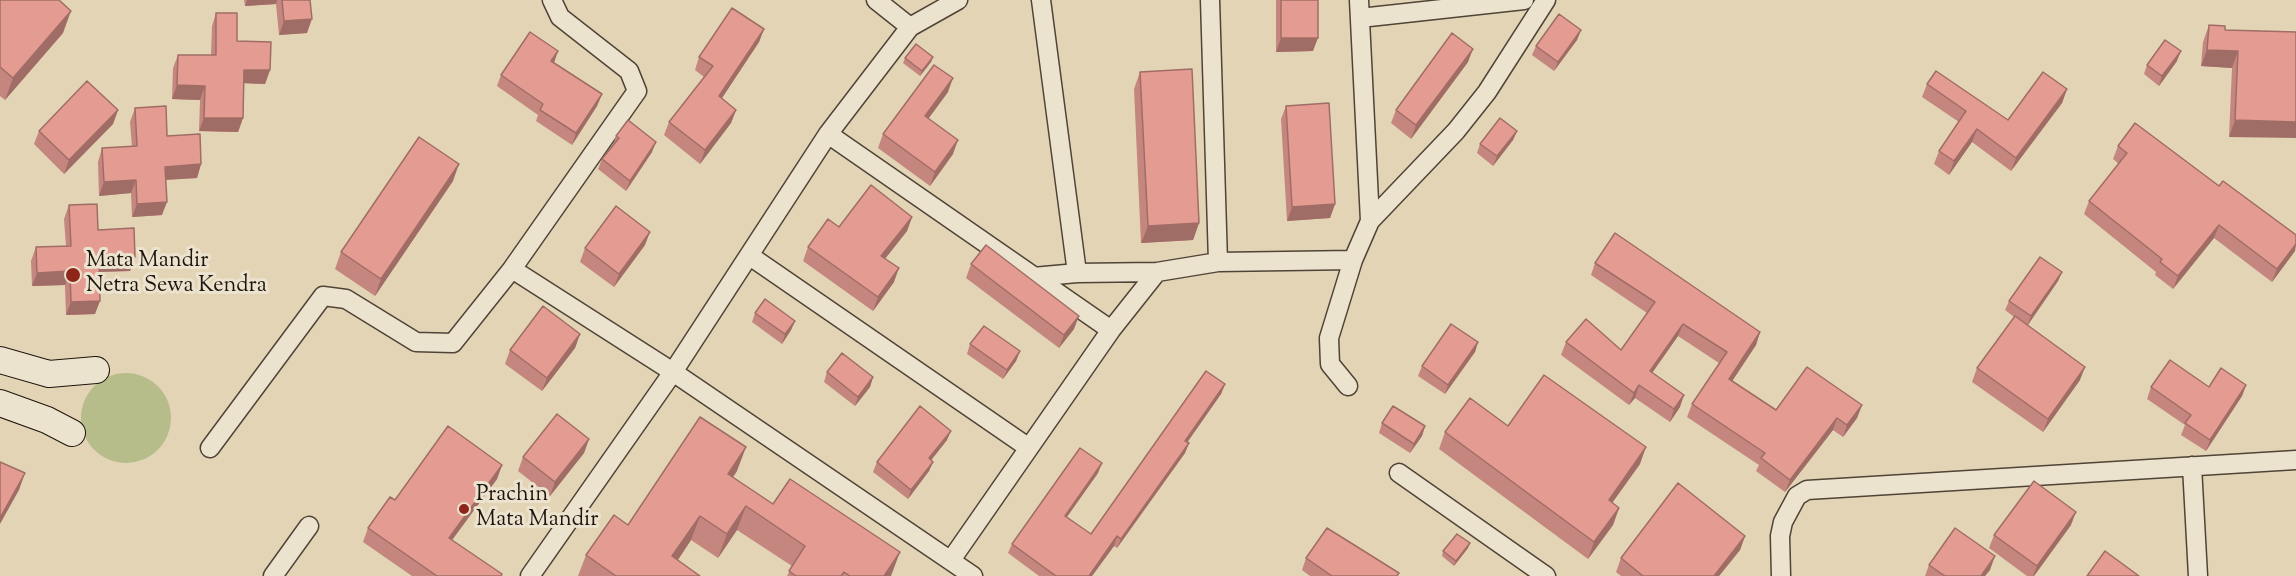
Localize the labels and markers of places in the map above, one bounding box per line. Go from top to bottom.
place label: Mata Mandir Netra Sewa Kendra [86,249,267,300]
marker: Mata Mandir Netra Sewa Kendra [64,266,82,284]
place label: Prachin Mata Mandir [476,483,598,534]
marker: Prachin Mata Mandir [457,502,471,516]

